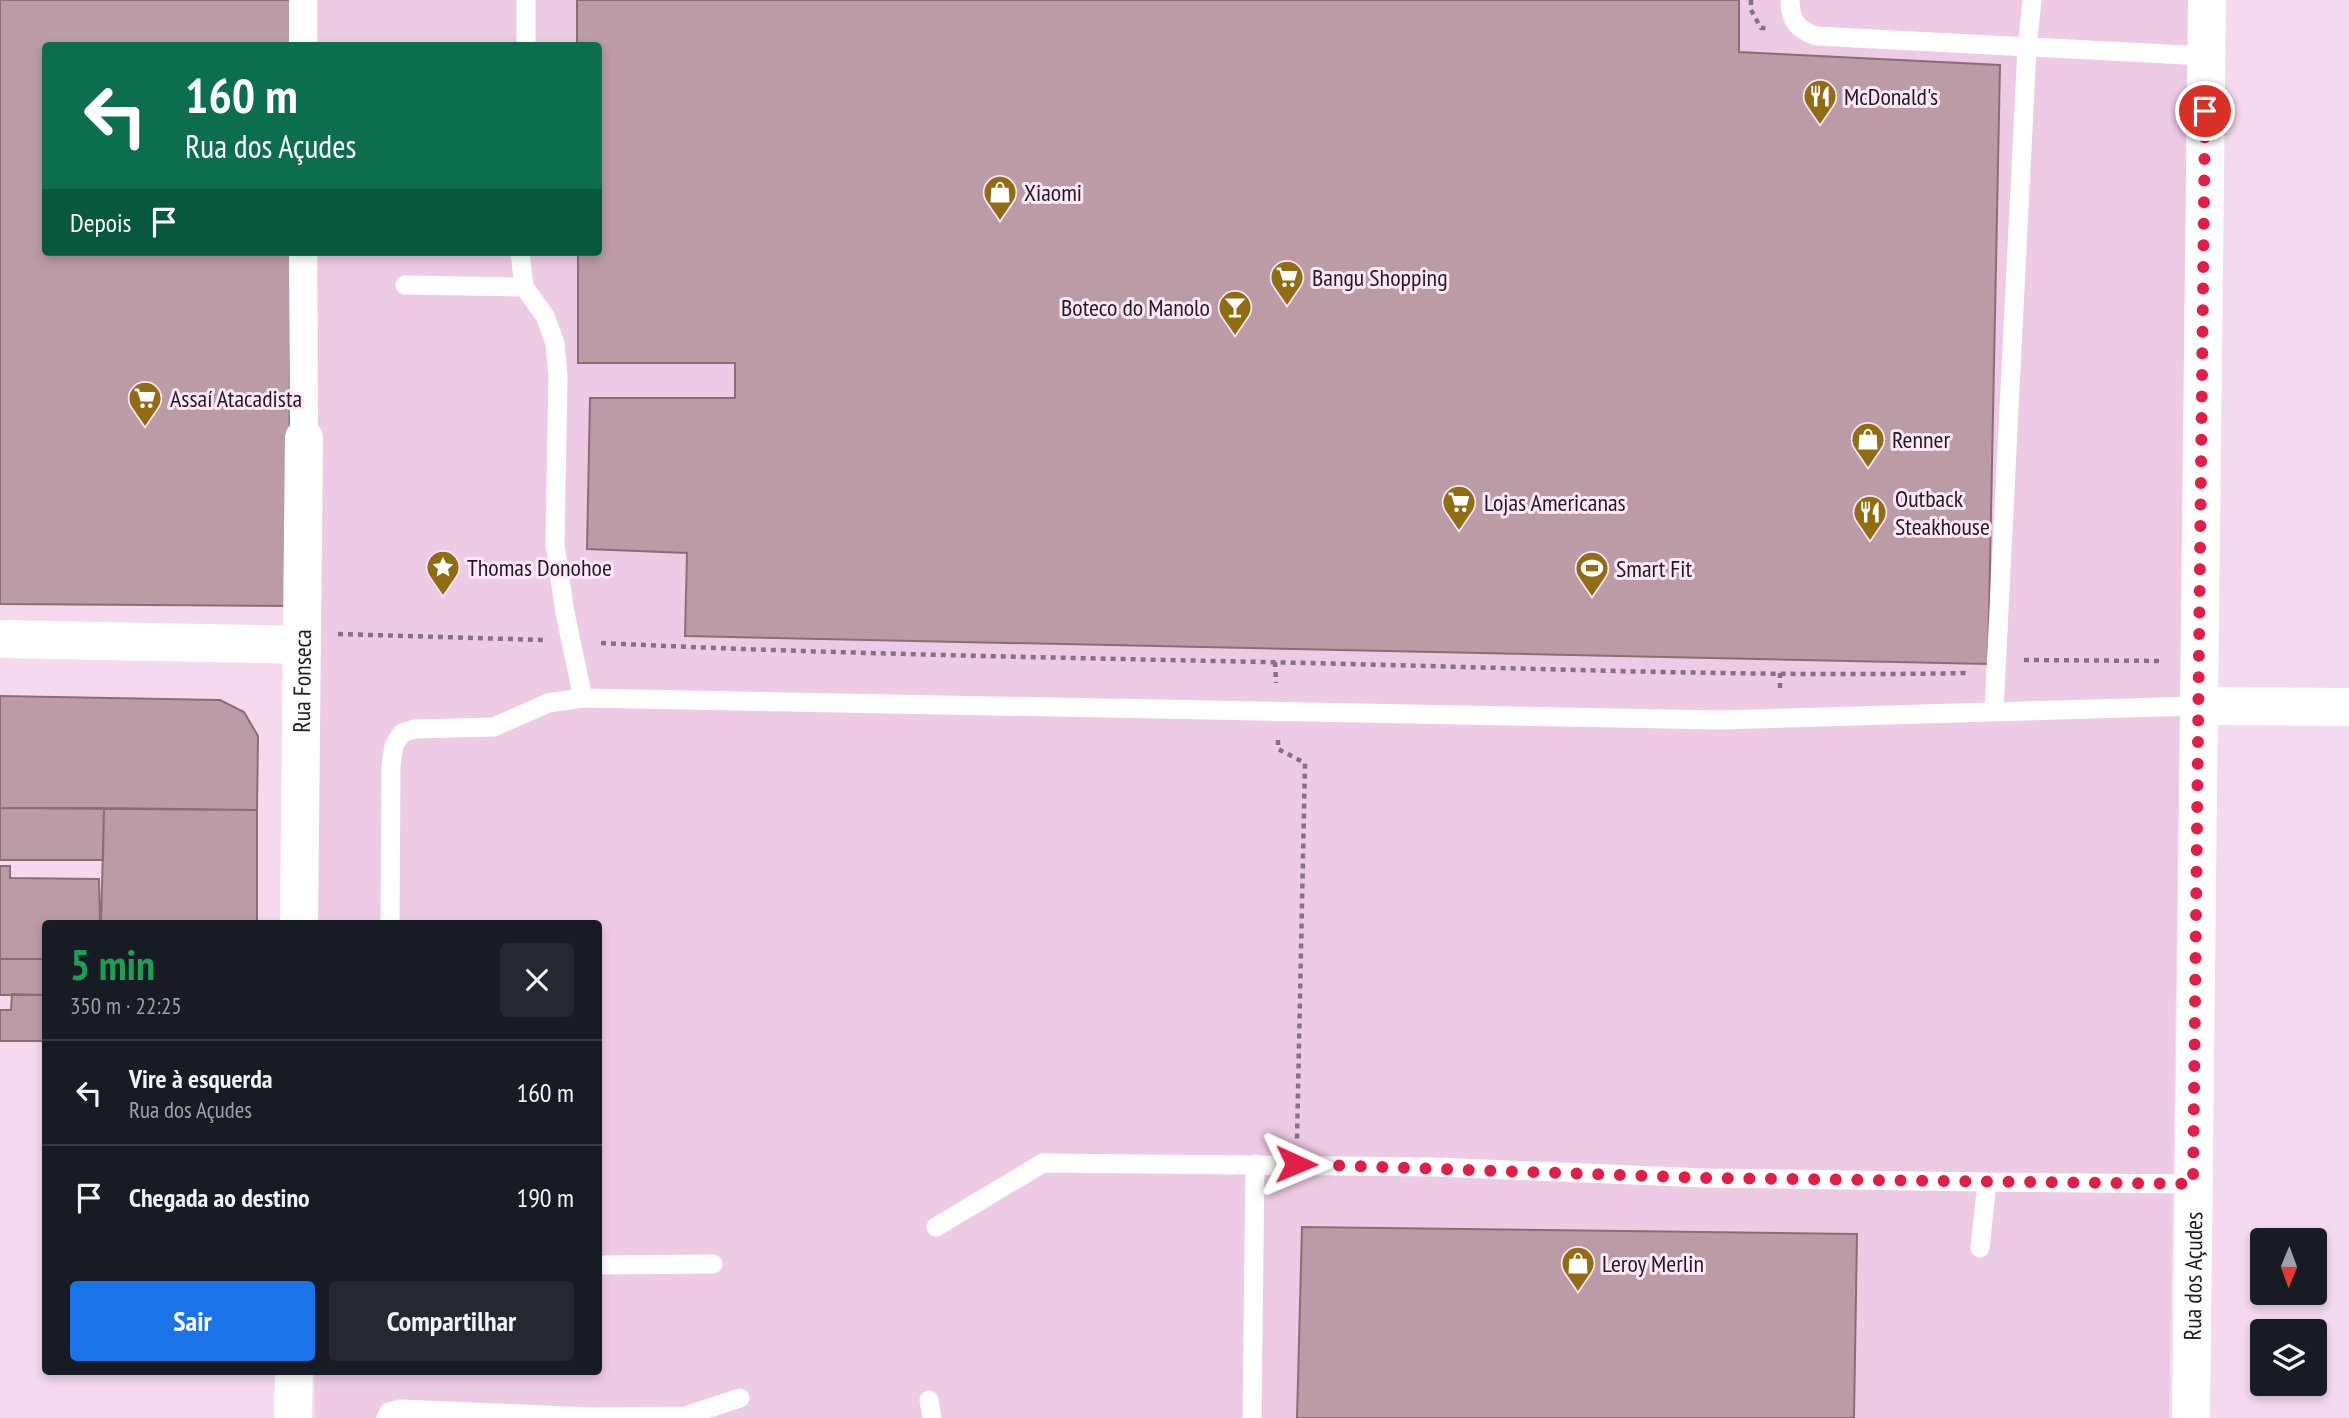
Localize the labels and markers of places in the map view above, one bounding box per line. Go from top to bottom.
restaurant icon: McDonald's [1801,77,1839,126]
place label: McDonald's [1844,81,1938,112]
pin [2175,81,2235,141]
shop icon: Xiaomi [981,173,1019,222]
place label: Xiaomi [1024,177,1082,208]
supermarket icon: Bangu Shopping [1268,258,1306,307]
place label: Bangu Shopping [1312,262,1448,293]
bar icon: Boteco do Manolo [1216,288,1254,337]
place label: Boteco do Manolo [1061,292,1210,323]
supermarket icon: Assaí Atacadista [126,379,164,428]
place label: Assaí Atacadista [170,383,302,414]
shop icon: Renner [1849,420,1887,469]
place label: Renner [1892,424,1950,455]
supermarket icon: Lojas Americanas [1440,483,1478,532]
place label: Outback Steakhouse [1895,483,1990,542]
place label: Lojas Americanas [1484,487,1626,518]
restaurant icon: Outback Steakhouse [1851,493,1889,542]
place icon: Thomas Donohoe [424,548,462,597]
sports icon: Smart Fit [1573,549,1611,598]
place label: Thomas Donohoe [467,552,612,583]
place label: Smart Fit [1616,553,1692,584]
shop icon: Leroy Merlin [1559,1244,1597,1293]
place label: Leroy Merlin [1602,1248,1704,1279]

